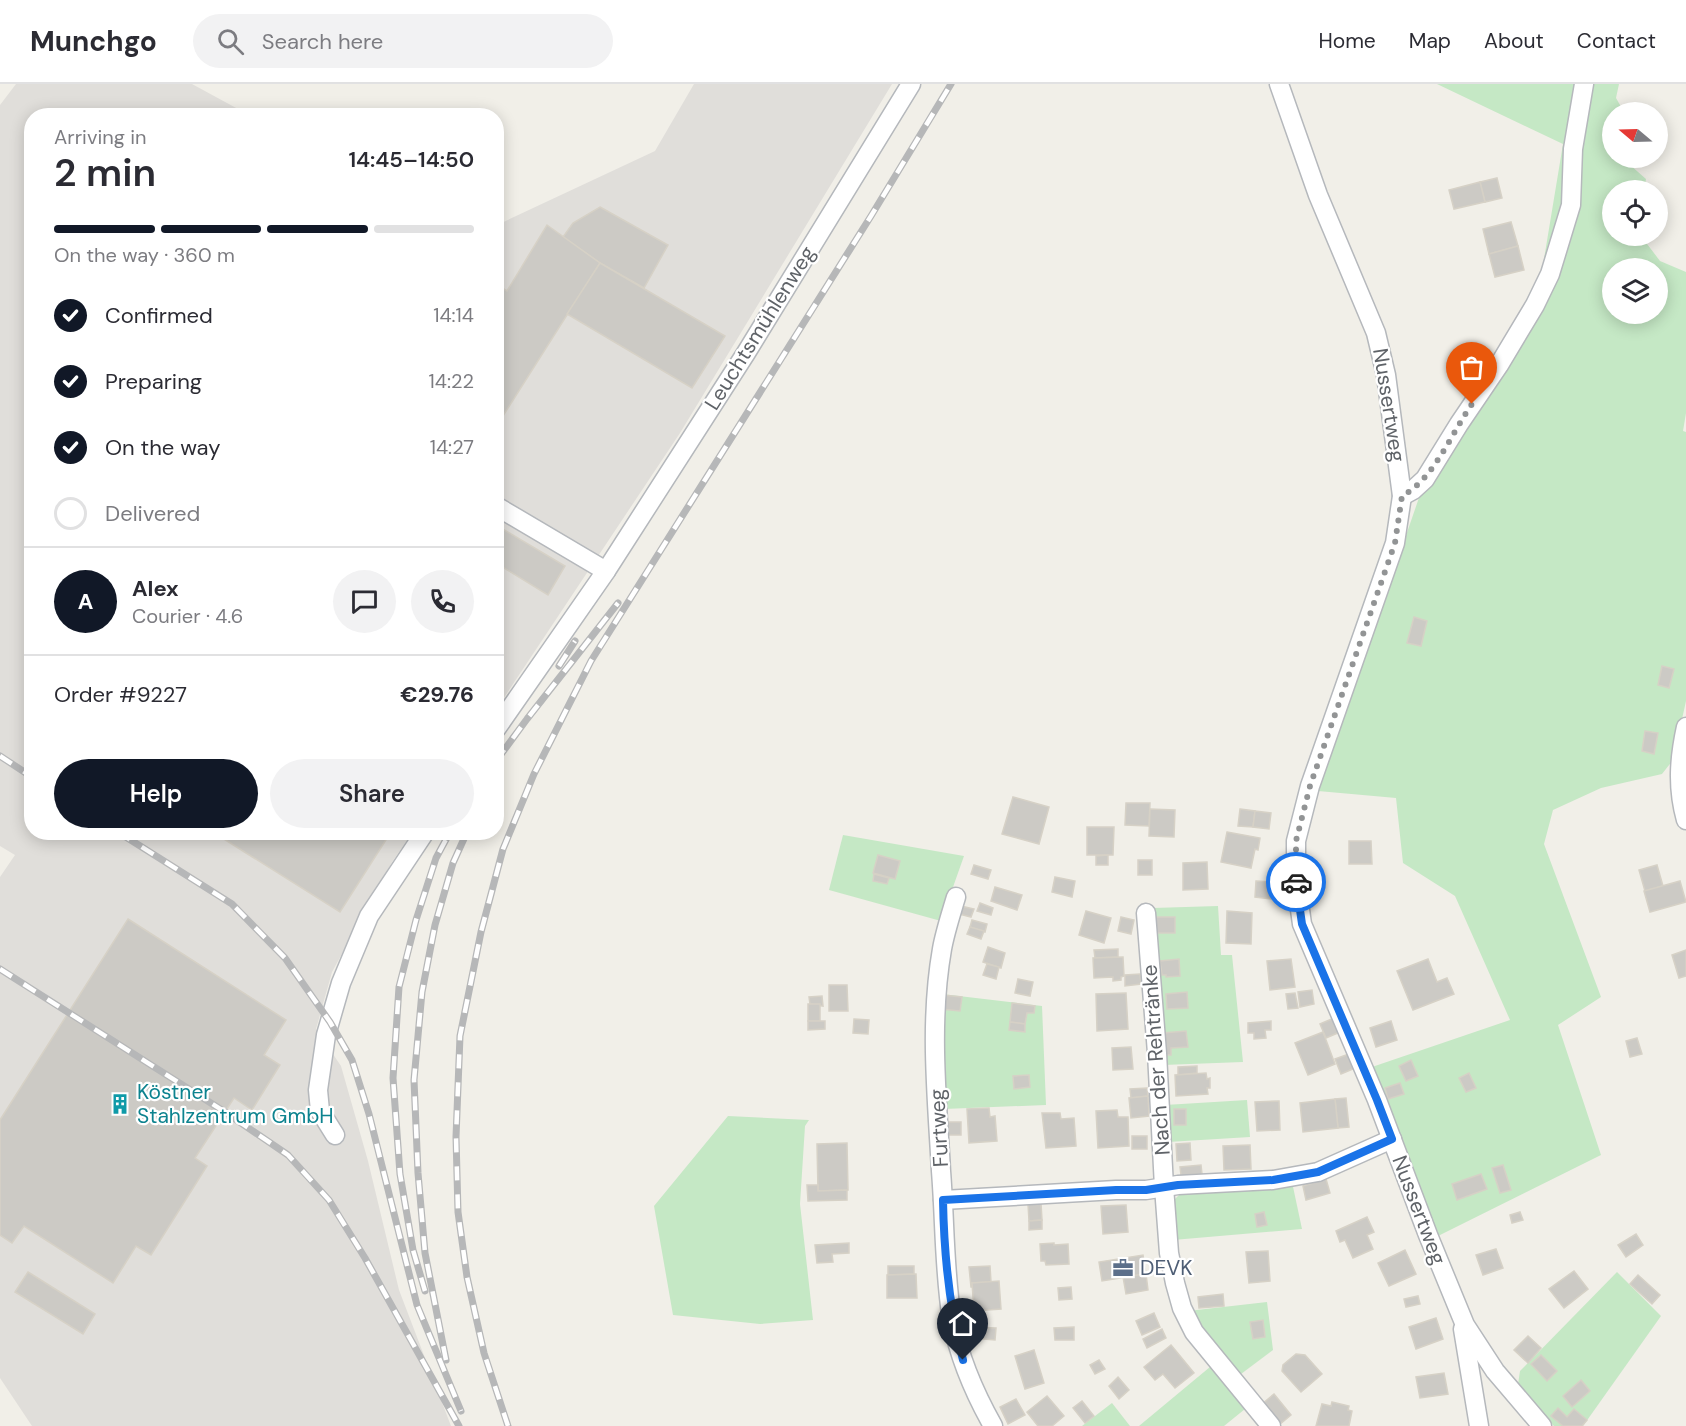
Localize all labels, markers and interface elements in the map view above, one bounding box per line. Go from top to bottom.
search box [193,14,613,68]
text: Munchgo [30,23,157,60]
icon: search [214,25,247,58]
text: Search here [262,27,383,56]
text: Home [1318,27,1376,55]
text: Map [1409,27,1451,55]
text: About [1484,27,1544,55]
text: Contact [1577,27,1656,55]
north arrow [1602,102,1668,168]
map controls [1602,102,1668,324]
text: Arriving in [54,124,146,150]
text: 14:45–14:50 [348,145,474,174]
text: 2 min [54,147,156,198]
button: locate [1602,180,1668,246]
street label: Leuchtsmühlenweg [698,241,822,415]
text: On the way · 360 m [54,242,235,268]
button: layers [1602,258,1668,324]
icon: check [54,299,87,332]
text: Confirmed [105,301,213,330]
text: 14:14 [433,302,474,328]
pin [1446,342,1497,404]
street label: Nussertweg [1366,346,1412,464]
icon: bag [1455,351,1488,384]
icon: check [54,365,87,398]
text: Preparing [105,367,202,396]
text: 14:22 [429,368,474,394]
icon: check [54,431,87,464]
text: On the way [105,433,220,462]
text: 14:27 [430,434,474,460]
text: Delivered [105,499,200,528]
button: chat [333,570,396,633]
button: phone [411,570,474,633]
text: Alex [132,574,179,603]
text: A [78,587,93,616]
text: Courier · 4.6 [132,603,243,629]
text: Order #9227 [54,680,187,709]
text: €29.76 [400,680,474,709]
button: Help [54,759,258,828]
button: Share [270,759,474,828]
courier [1266,852,1326,912]
icon: car [1280,866,1313,899]
street label: Nach der Rehtränke [1135,964,1177,1156]
place label: Köstner Stahlzentrum GmbH [137,1078,334,1130]
street label: Furtweg [923,1088,955,1168]
building icon: Köstner Stahlzentrum GmbH [108,1092,132,1116]
street label: Nussertweg [1385,1151,1453,1269]
place label: DEVK [1140,1254,1193,1282]
office icon: DEVK [1111,1256,1135,1280]
pin [937,1298,988,1360]
icon: home [946,1307,979,1340]

